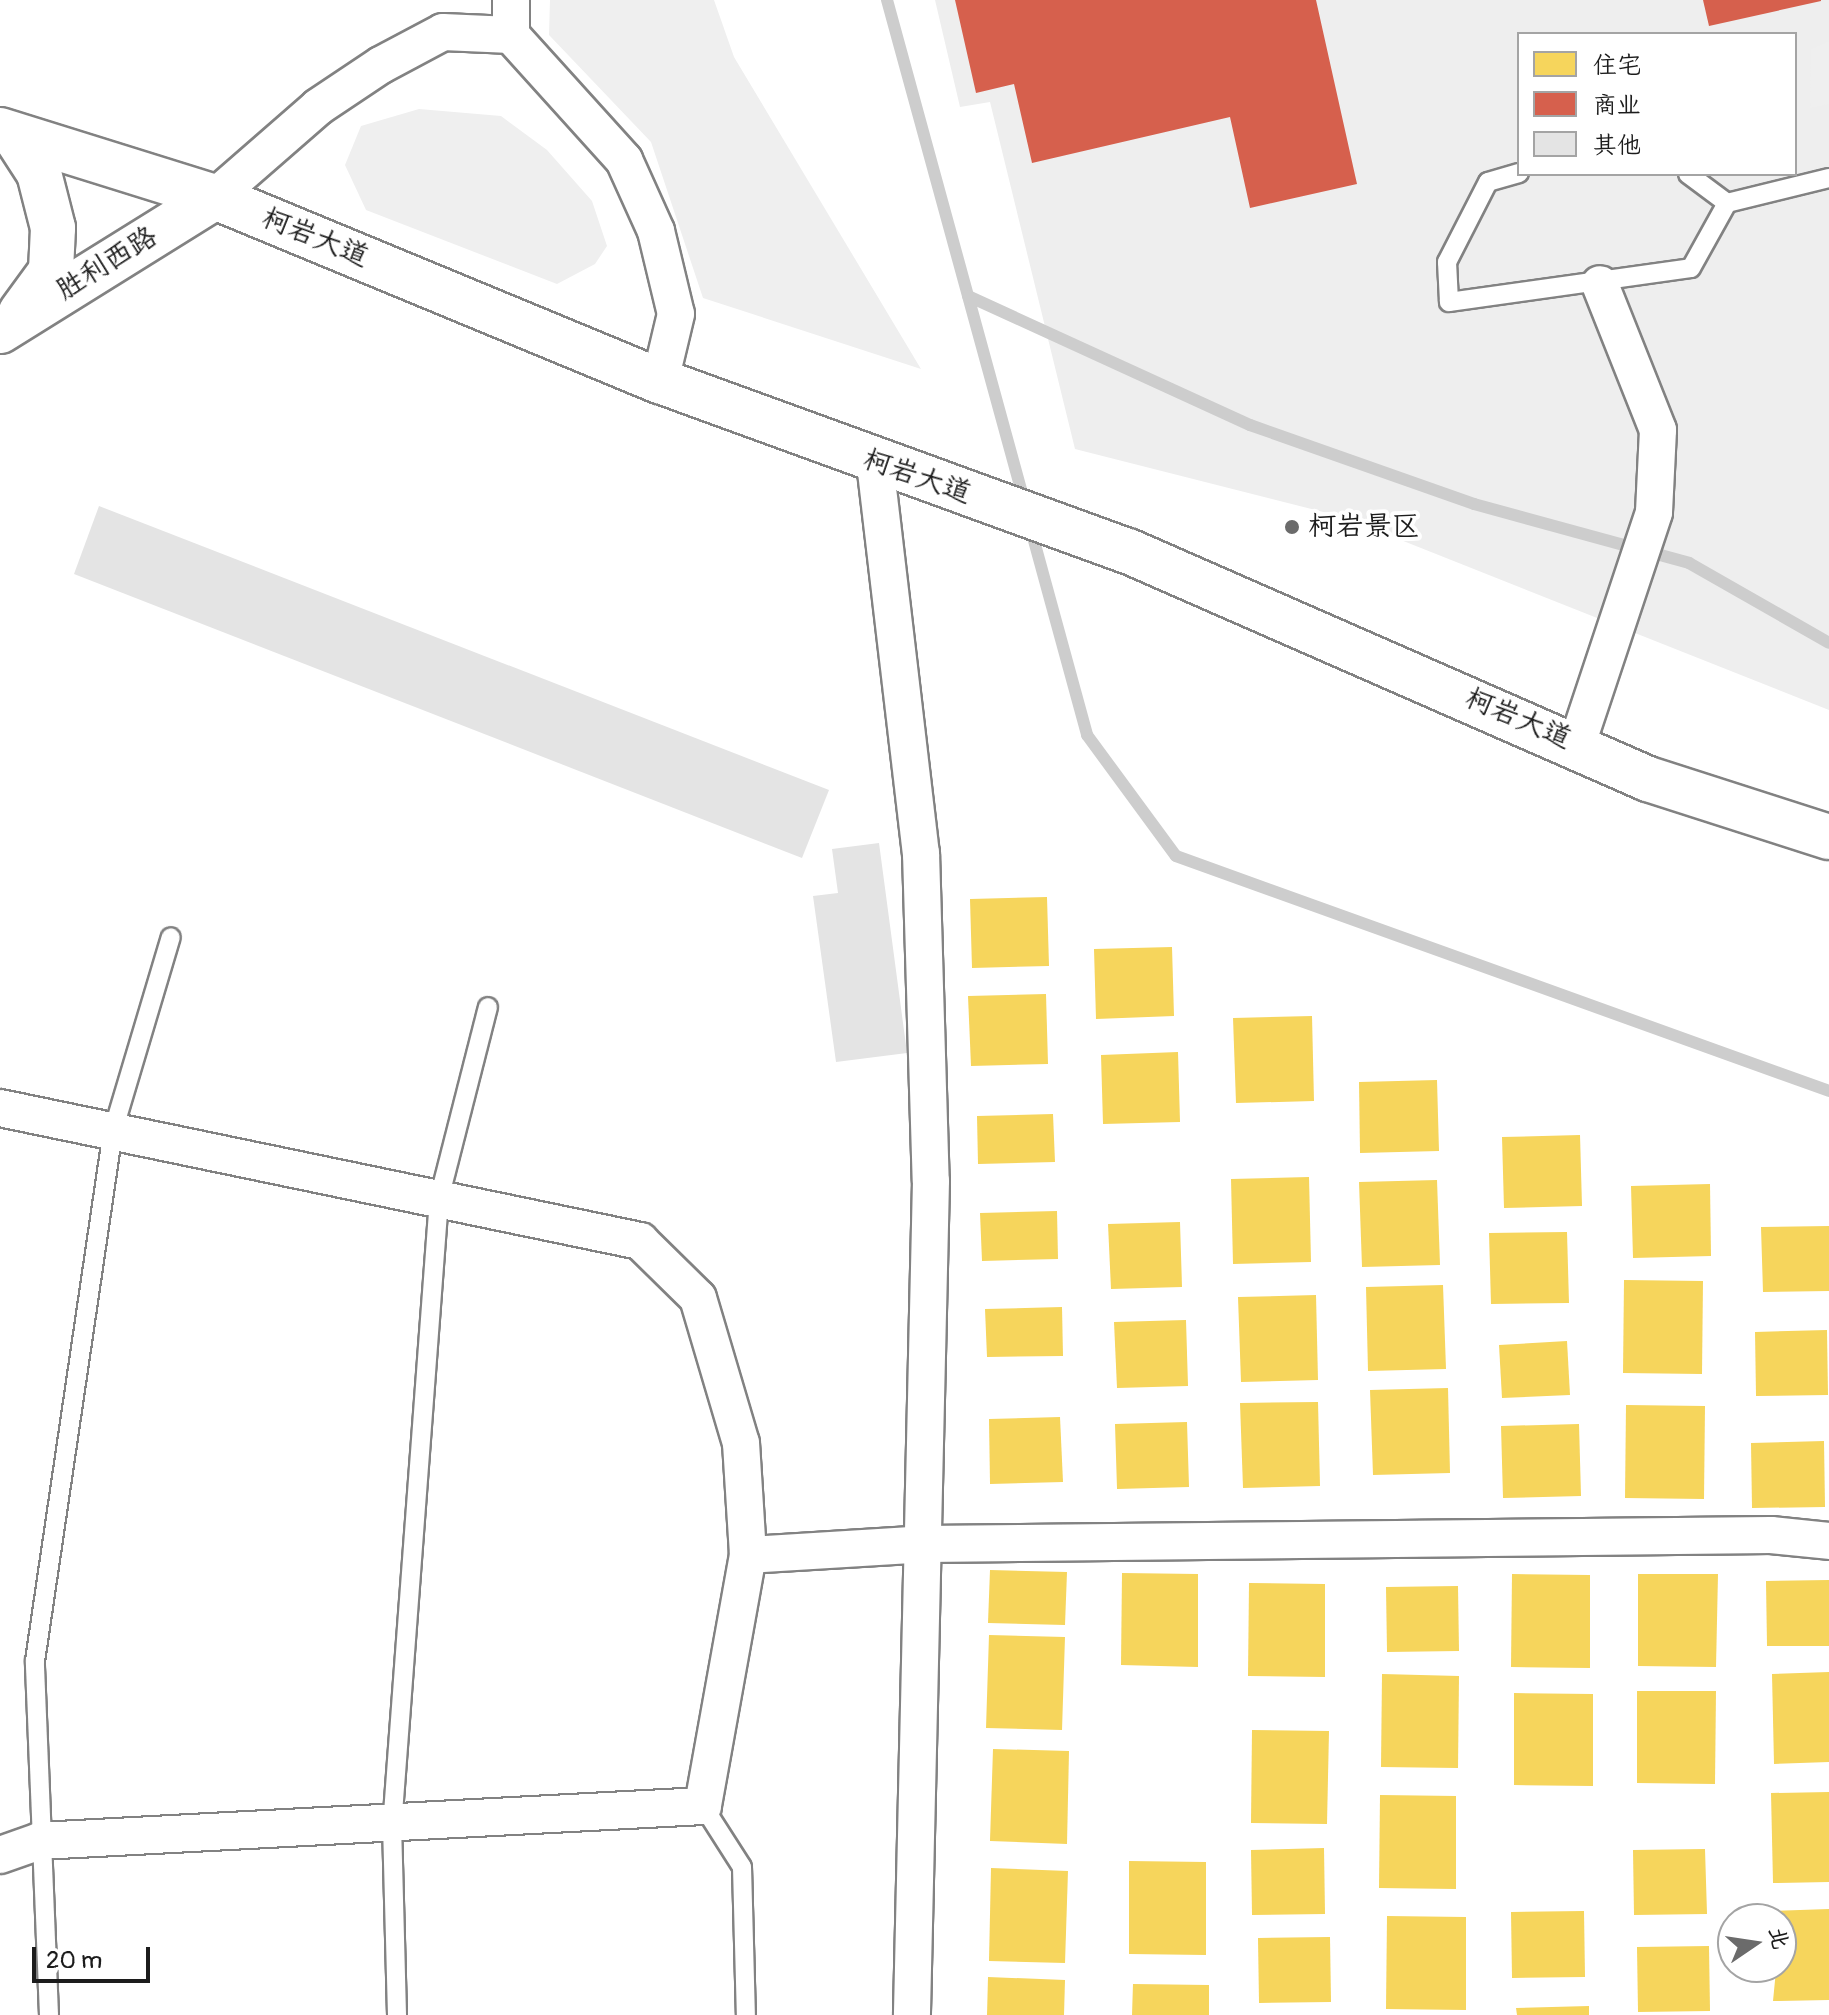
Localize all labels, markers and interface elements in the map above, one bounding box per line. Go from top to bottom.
legend [1517,32,1797,176]
text: 住宅 [1593,51,1641,80]
text: 商业 [1593,91,1641,120]
text: 其他 [1593,131,1641,160]
street label: 柯岩大道 [257,201,373,275]
street label: 胜利西路 [51,220,163,308]
street label: 柯岩大道 [859,443,975,511]
place label: 柯岩景区 [1308,510,1420,544]
marker: 柯岩景区 [1283,518,1301,536]
street label: 柯岩大道 [1460,682,1576,756]
north arrow [1717,1903,1797,1983]
text: 北 [1762,1924,1795,1952]
scale bar [36,1931,154,1981]
text: 20 m [46,1946,102,1975]

